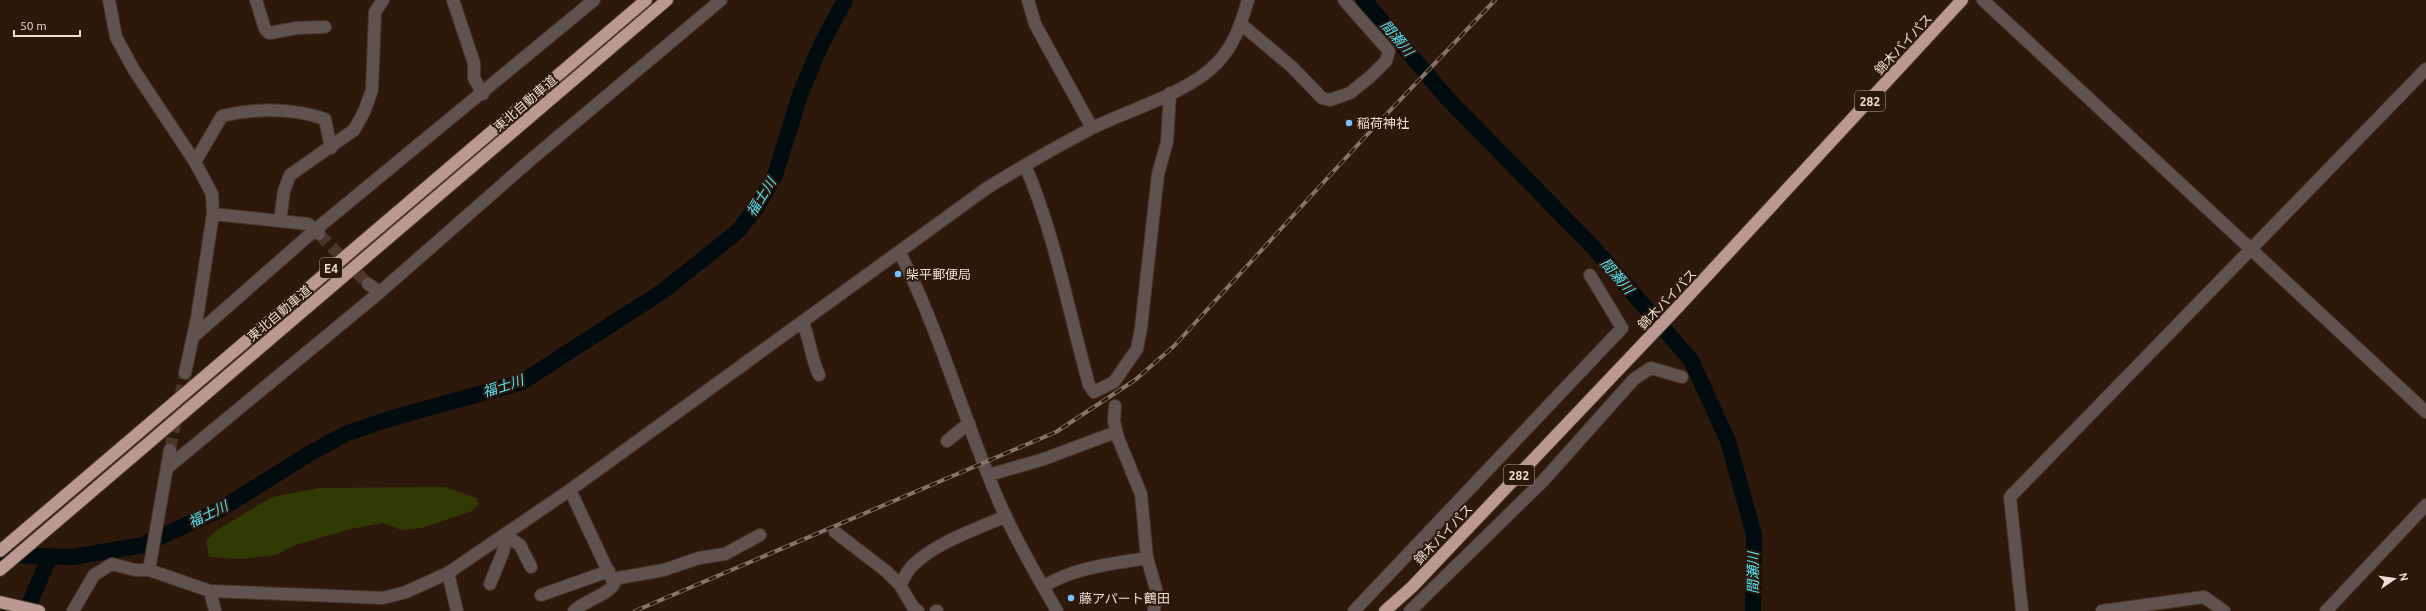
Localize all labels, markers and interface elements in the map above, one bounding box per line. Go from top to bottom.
street label: 錦木バイパス [1871,11,1935,77]
scale bar [14,12,80,38]
water label: 間瀬川 [1377,17,1418,61]
text: 50 m [20,19,47,32]
street label: 東北自動車道 [491,72,559,134]
road number: 282 [1855,91,1885,111]
place label: 稲荷神社 [1357,116,1409,130]
marker: 稲荷神社 [1344,118,1354,128]
water label: 福士川 [743,173,780,219]
water label: 間瀬川 [1597,255,1638,299]
road number: E4 [320,258,342,278]
street label: 錦木バイパス [1635,266,1699,332]
place label: 柴平郵便局 [906,267,971,281]
marker: 柴平郵便局 [893,269,903,279]
street label: 東北自動車道 [245,283,313,343]
water label: 福士川 [481,371,527,400]
road number: 282 [1504,465,1534,485]
water label: 福士川 [186,497,232,530]
street label: 錦木バイパス [1411,501,1475,567]
water label: 間瀬川 [1745,550,1761,594]
north arrow [2374,559,2414,599]
text: N [2397,571,2411,582]
place label: 藤アパート鶴田 [1079,591,1170,605]
marker: 藤アパート鶴田 [1066,593,1076,603]

